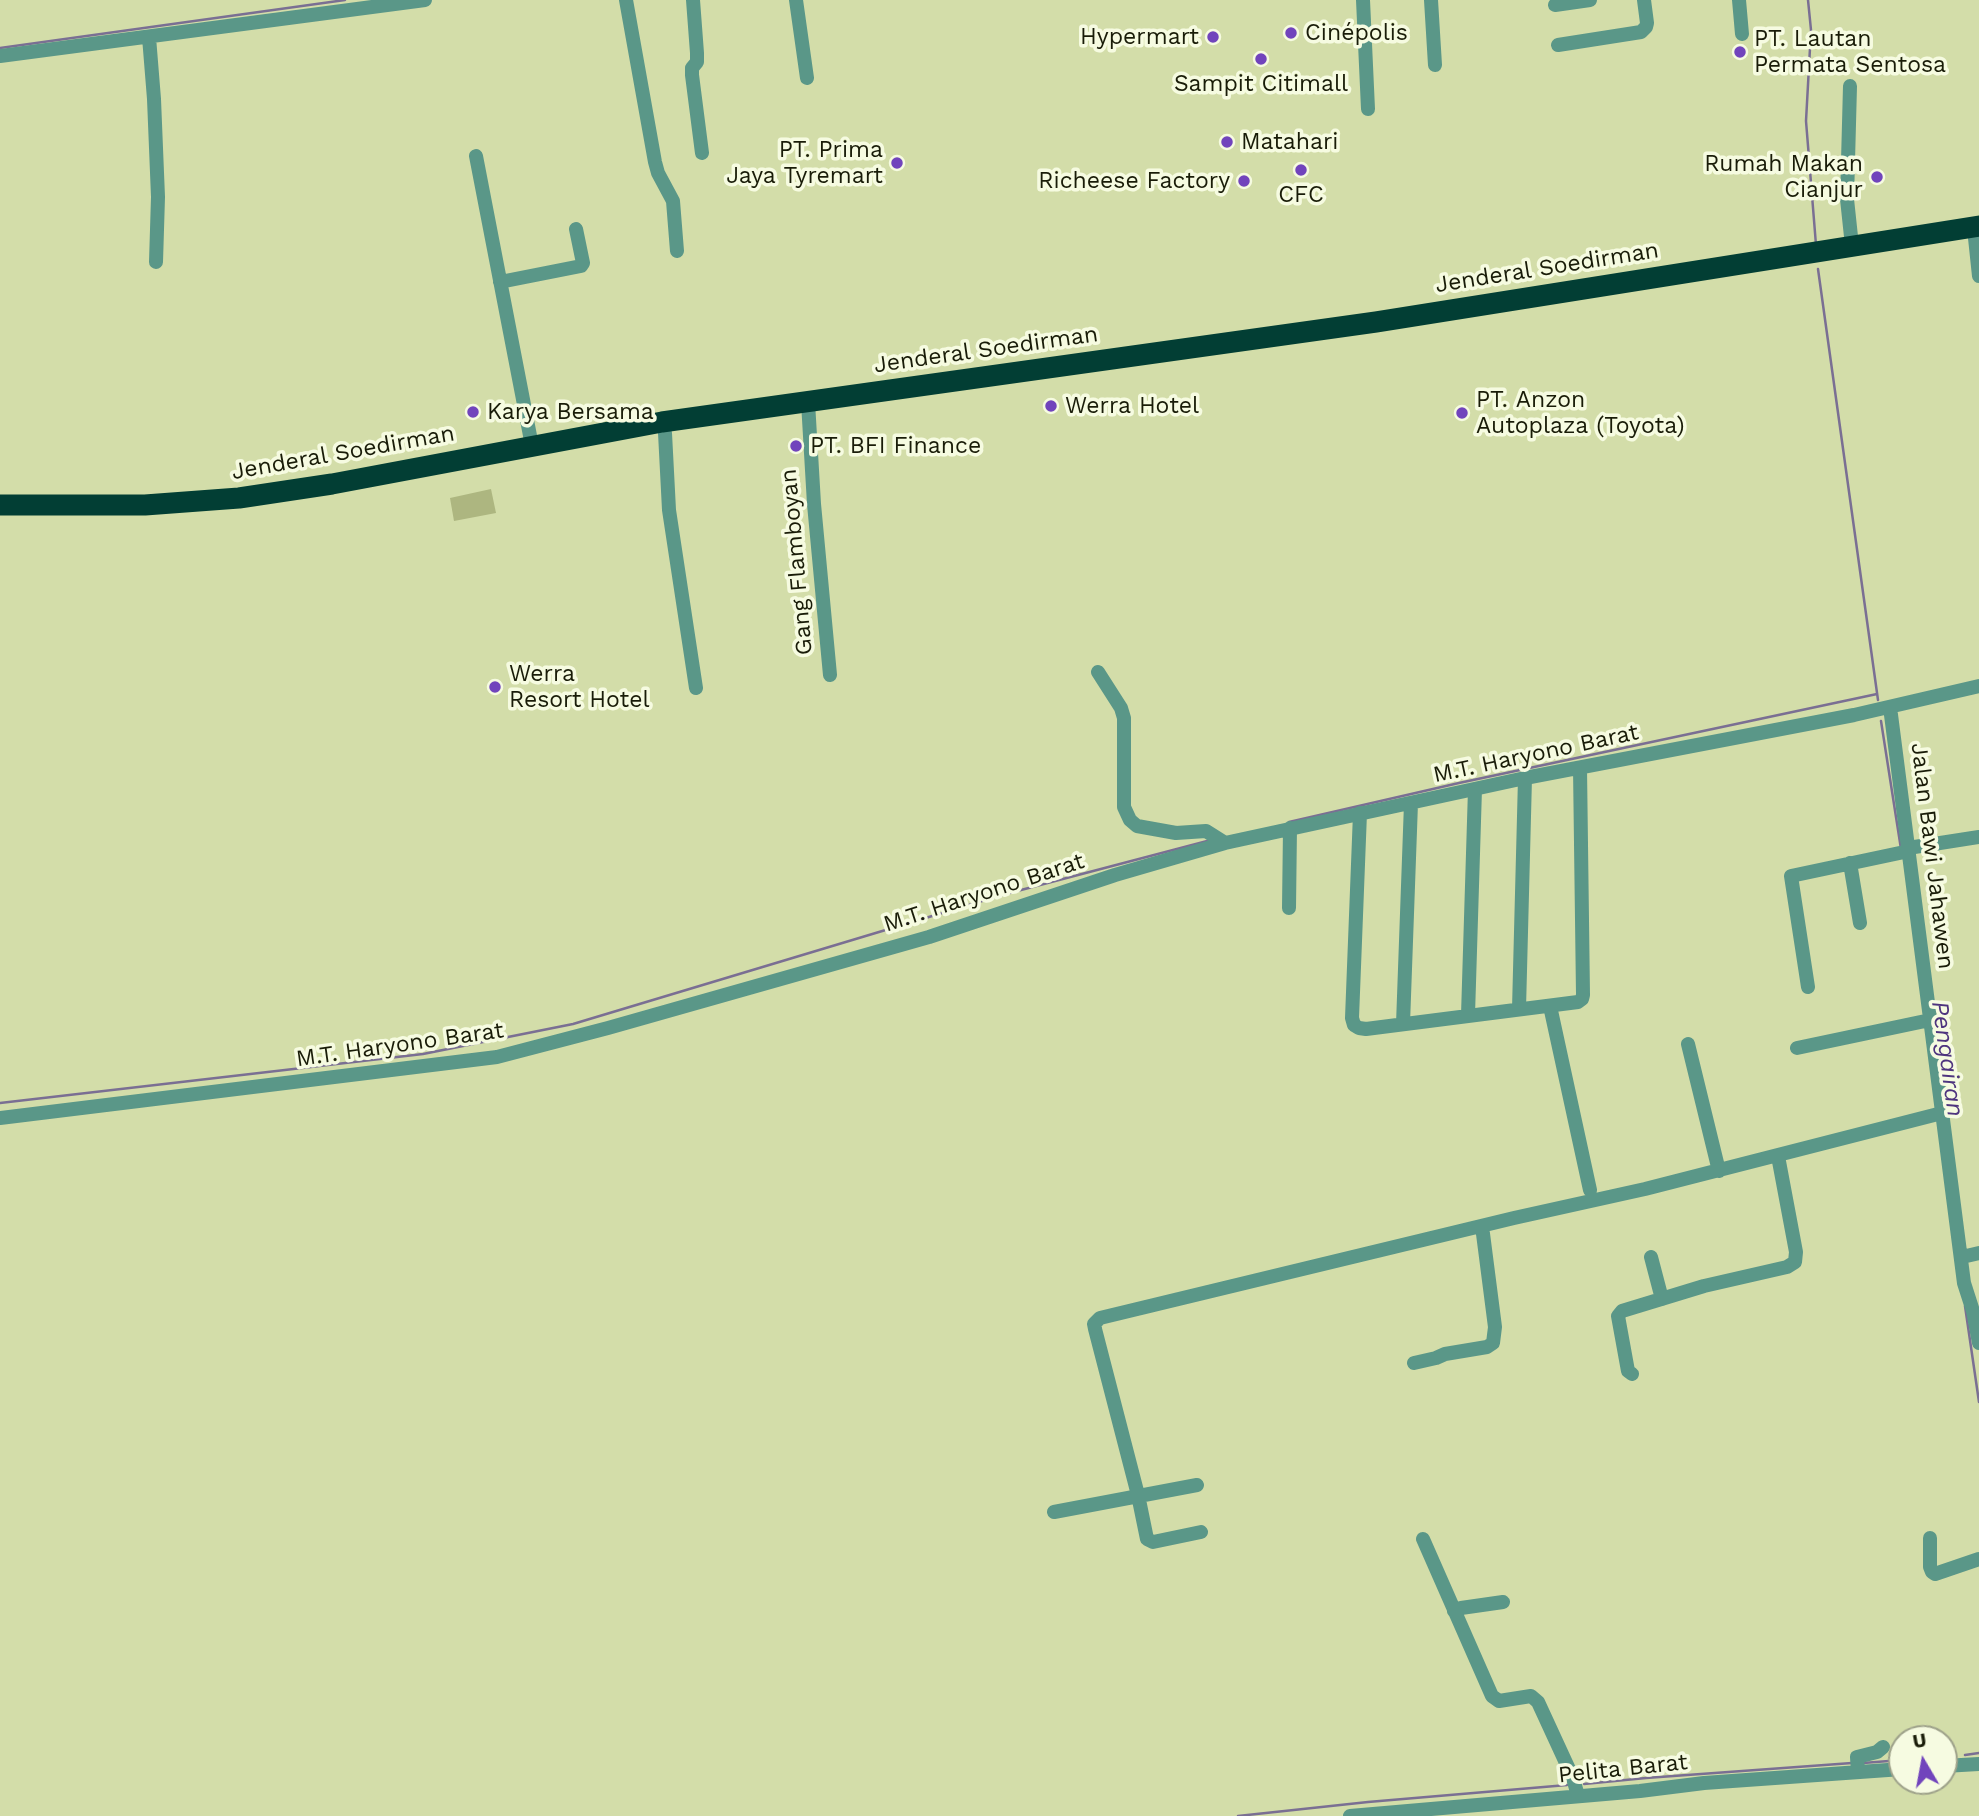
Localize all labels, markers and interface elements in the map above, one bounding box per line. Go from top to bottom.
place label: Cinépolis [1305,19,1408,47]
place label: Hypermart [1080,23,1199,51]
marker: Cinépolis [1283,25,1299,41]
place label: PT. Lautan Permata Sentosa [1754,25,1946,79]
marker: Hypermart [1205,29,1221,45]
marker: PT. Lautan Permata Sentosa [1732,44,1748,60]
marker: Sampit Citimall [1253,51,1269,67]
place label: Sampit Citimall [1174,70,1348,98]
place label: Matahari [1241,128,1338,156]
marker: Matahari [1219,134,1235,150]
place label: PT. Prima Jaya Tyremart [726,136,883,190]
place label: Rumah Makan Cianjur [1704,150,1863,204]
marker: PT. Prima Jaya Tyremart [889,155,905,171]
marker: CFC [1293,162,1309,178]
place label: Richeese Factory [1038,167,1230,195]
marker: Rumah Makan Cianjur [1869,169,1885,185]
marker: Richeese Factory [1236,173,1252,189]
place label: CFC [1278,181,1324,209]
street label: Jenderal Soedirman [1433,237,1661,299]
street label: Jenderal Soedirman [872,321,1100,379]
place label: PT. Anzon Autoplaza (Toyota) [1476,386,1685,440]
place label: Werra Hotel [1065,392,1199,420]
place label: Karya Bersama [487,398,654,426]
marker: Werra Hotel [1043,398,1059,414]
marker: Karya Bersama [465,404,481,420]
marker: PT. Anzon Autoplaza (Toyota) [1454,405,1470,421]
street label: Jenderal Soedirman [229,420,457,486]
place label: PT. BFI Finance [810,432,981,460]
marker: PT. BFI Finance [788,438,804,454]
street label: Gang Flamboyan [775,468,819,656]
place label: Werra Resort Hotel [509,660,650,714]
marker: Werra Resort Hotel [487,679,503,695]
street label: M.T. Haryono Barat [1431,719,1641,789]
street label: Jalan Bawi Jahawen [1904,741,1960,971]
street label: M.T. Haryono Barat [880,848,1088,938]
water label: Pengairan [1925,999,1969,1119]
street label: M.T. Haryono Barat [294,1017,506,1073]
north arrow [1888,1725,1958,1795]
text: U [1911,1728,1928,1753]
street label: Pelita Barat [1557,1748,1689,1790]

